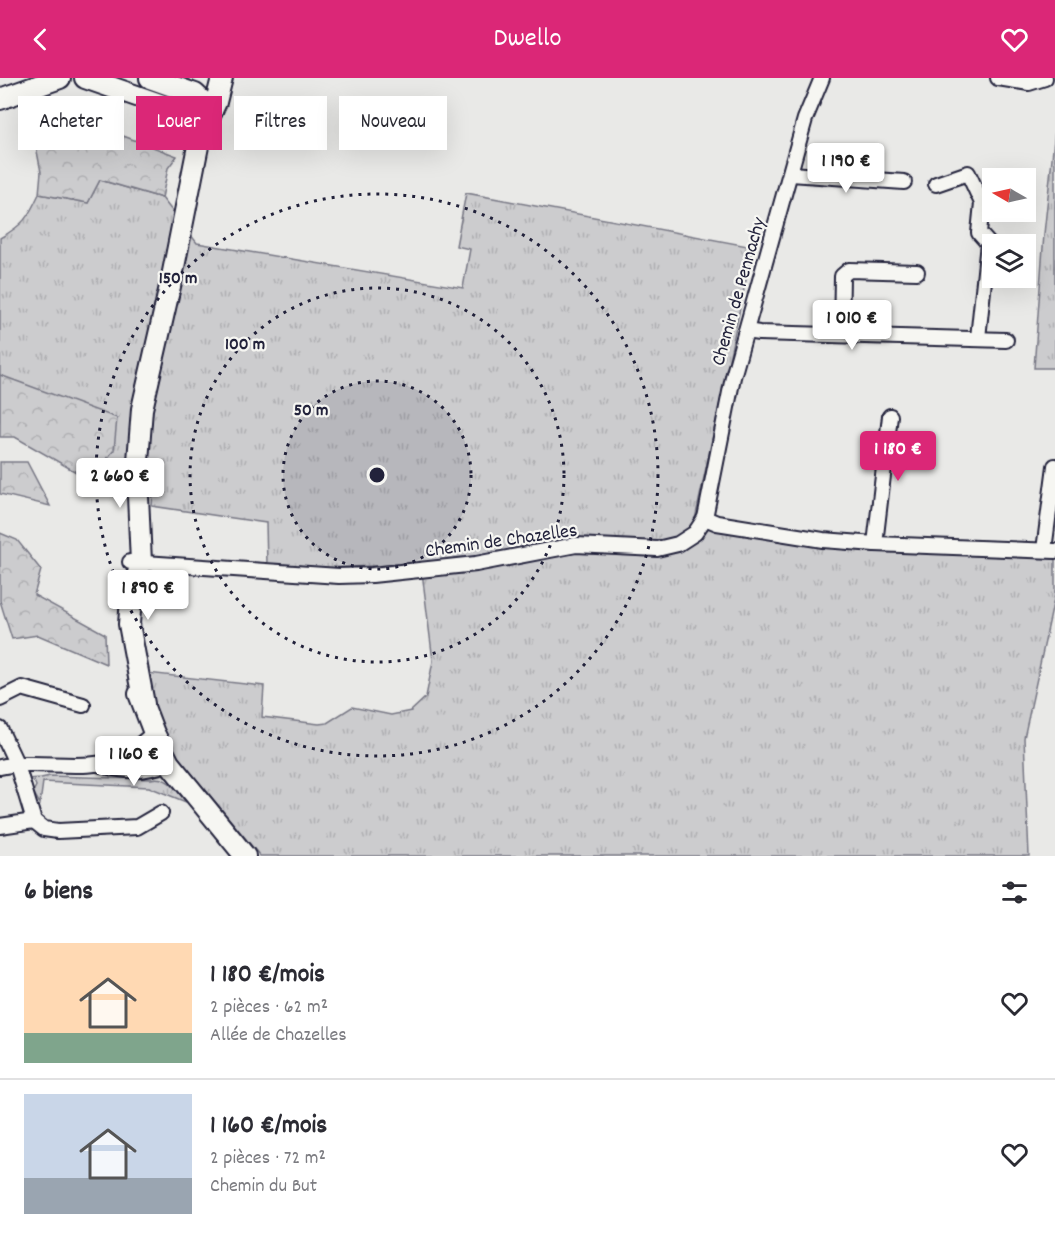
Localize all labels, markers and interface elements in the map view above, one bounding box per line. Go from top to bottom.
text: Dwello [493,20,562,59]
icon: back [24,23,57,56]
icon: heart [998,23,1031,56]
chip: Acheter [18,96,124,150]
chip: Louer [136,96,222,150]
chip: Filtres [234,96,327,150]
chip: Nouveau [339,96,447,150]
pin: 1 190 € [791,143,901,194]
text: 1 190 € [821,148,871,176]
north arrow [982,168,1036,222]
map controls [982,168,1036,288]
street label: Chemin de Pennachy [705,214,775,369]
button: layers [982,234,1036,288]
text: 150 m [159,267,197,292]
pin: 1 010 € [797,300,907,351]
text: 1 010 € [827,305,877,333]
text: 100 m [225,333,265,358]
text: 50 m [294,399,328,424]
pin: 1 180 € [843,431,953,482]
text: 1 180 € [874,436,922,464]
pin: 2 660 € [65,458,175,509]
text: 2 660 € [90,463,150,491]
centre of rings [367,465,387,485]
street label: Chemin de Chazelles [424,517,579,567]
pin: 1 890 € [93,570,203,621]
text: 1 890 € [122,575,174,603]
pin: 1 160 € [79,736,189,787]
text: 1 160 € [109,741,159,769]
text: 6 biens [24,874,93,911]
icon: filters [998,876,1031,909]
text: 1 180 €/mois [210,957,325,994]
icon: home [72,967,144,1039]
icon: heart [998,987,1031,1020]
text: 2 pièces · 62 m² [210,994,328,1022]
text: Allée de Chazelles [210,1022,347,1050]
text: 1 160 €/mois [210,1108,327,1145]
icon: home [72,1118,144,1190]
icon: heart [998,1138,1031,1171]
text: 2 pièces · 72 m² [210,1145,326,1173]
text: Chemin du But [210,1173,317,1201]

